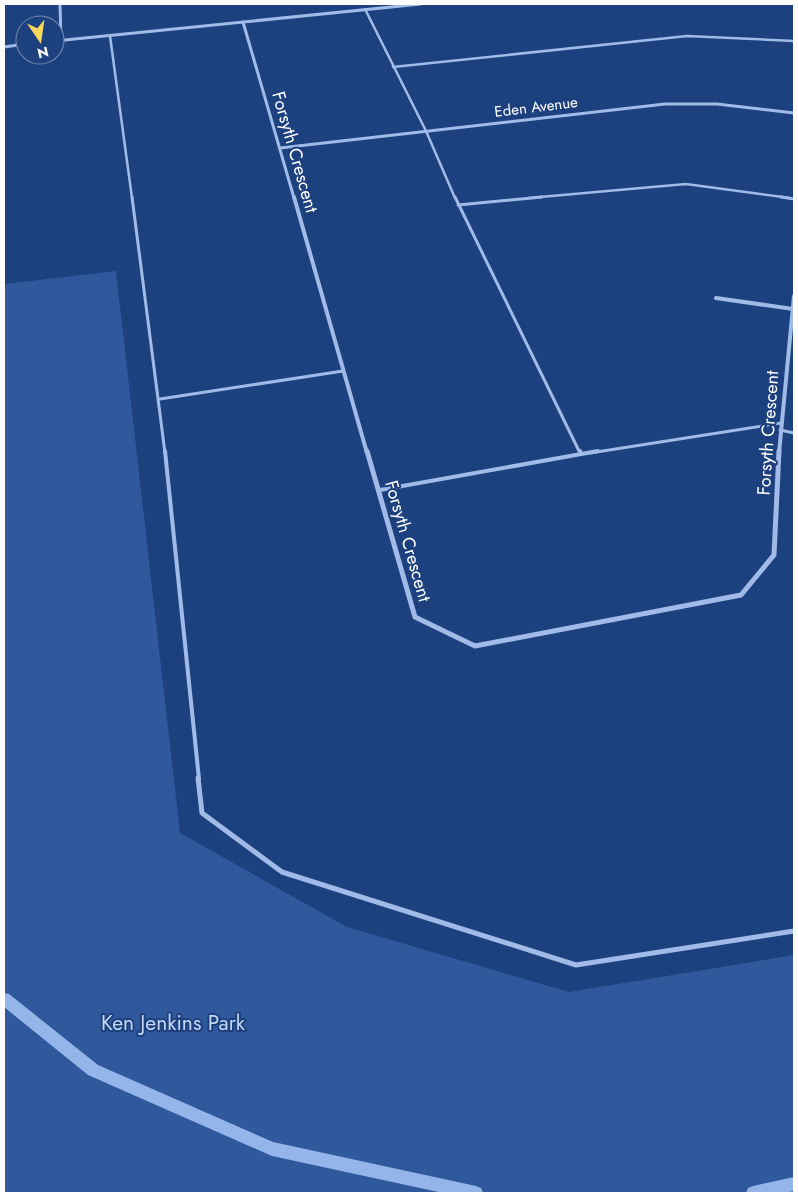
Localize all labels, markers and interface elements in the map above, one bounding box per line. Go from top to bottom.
north arrow [15,15,65,65]
text: N [35,42,51,64]
street label: Forsyth Crescent [265,88,325,216]
street label: Eden Avenue [493,91,579,123]
street label: Forsyth Crescent [751,369,785,496]
street label: Forsyth Crescent [378,477,438,605]
park label: Ken Jenkins Park [101,1008,246,1038]

